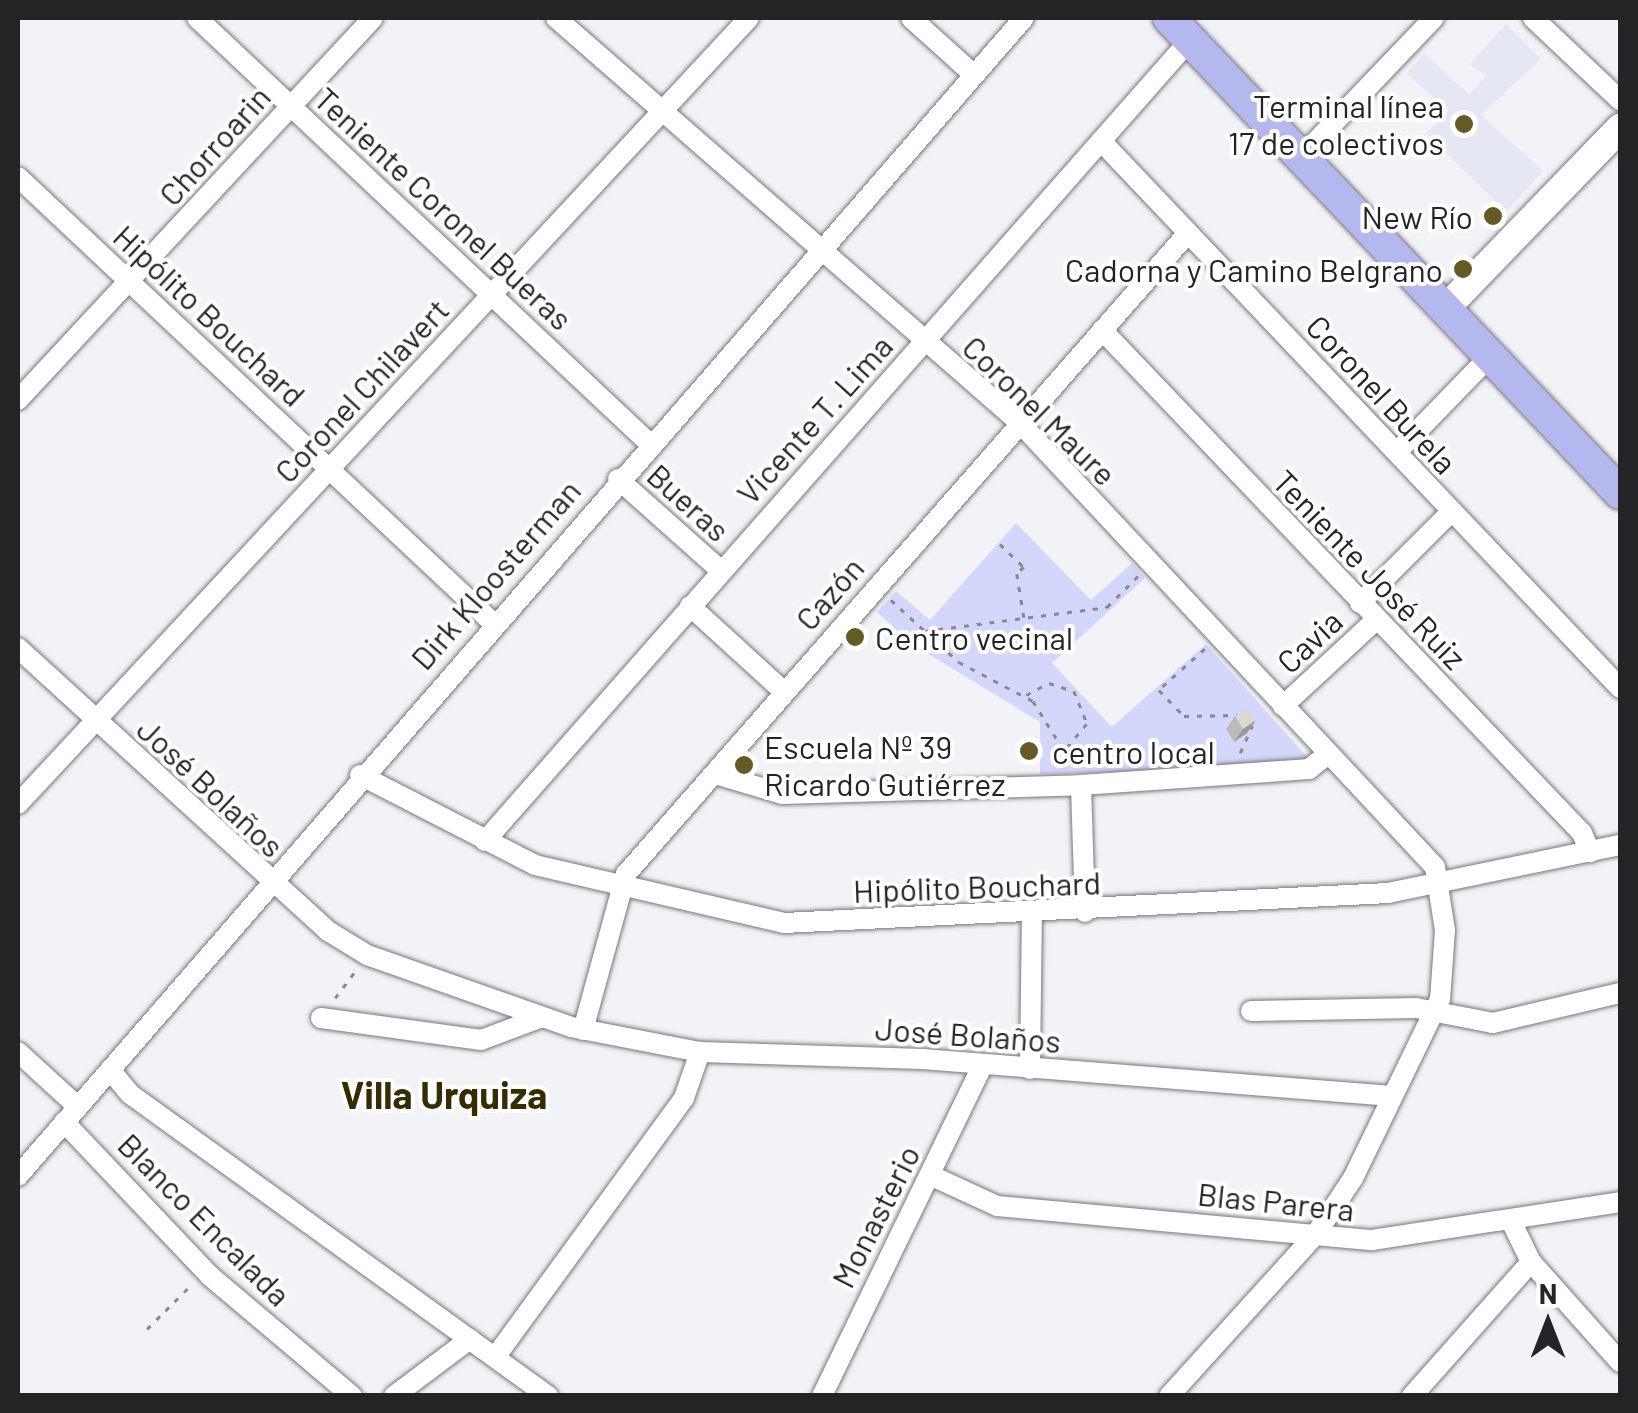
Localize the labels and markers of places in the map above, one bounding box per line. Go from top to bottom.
place label: Terminal línea 17 de colectivos [1228,87,1444,162]
marker: Terminal línea 17 de colectivos [1453,113,1475,135]
place label: New Río [1361,197,1473,235]
marker: New Río [1482,205,1504,227]
place label: Cadorna y Camino Belgrano [1065,250,1443,288]
marker: Cadorna y Camino Belgrano [1452,258,1474,280]
place label: Centro vecinal [875,618,1073,656]
marker: Centro vecinal [844,626,866,648]
place label: Escuela Nº 39 Ricardo Gutiérrez [764,728,1006,803]
place label: centro local [1052,732,1215,770]
marker: centro local [1016,738,1042,764]
marker: Escuela Nº 39 Ricardo Gutiérrez [733,754,755,776]

